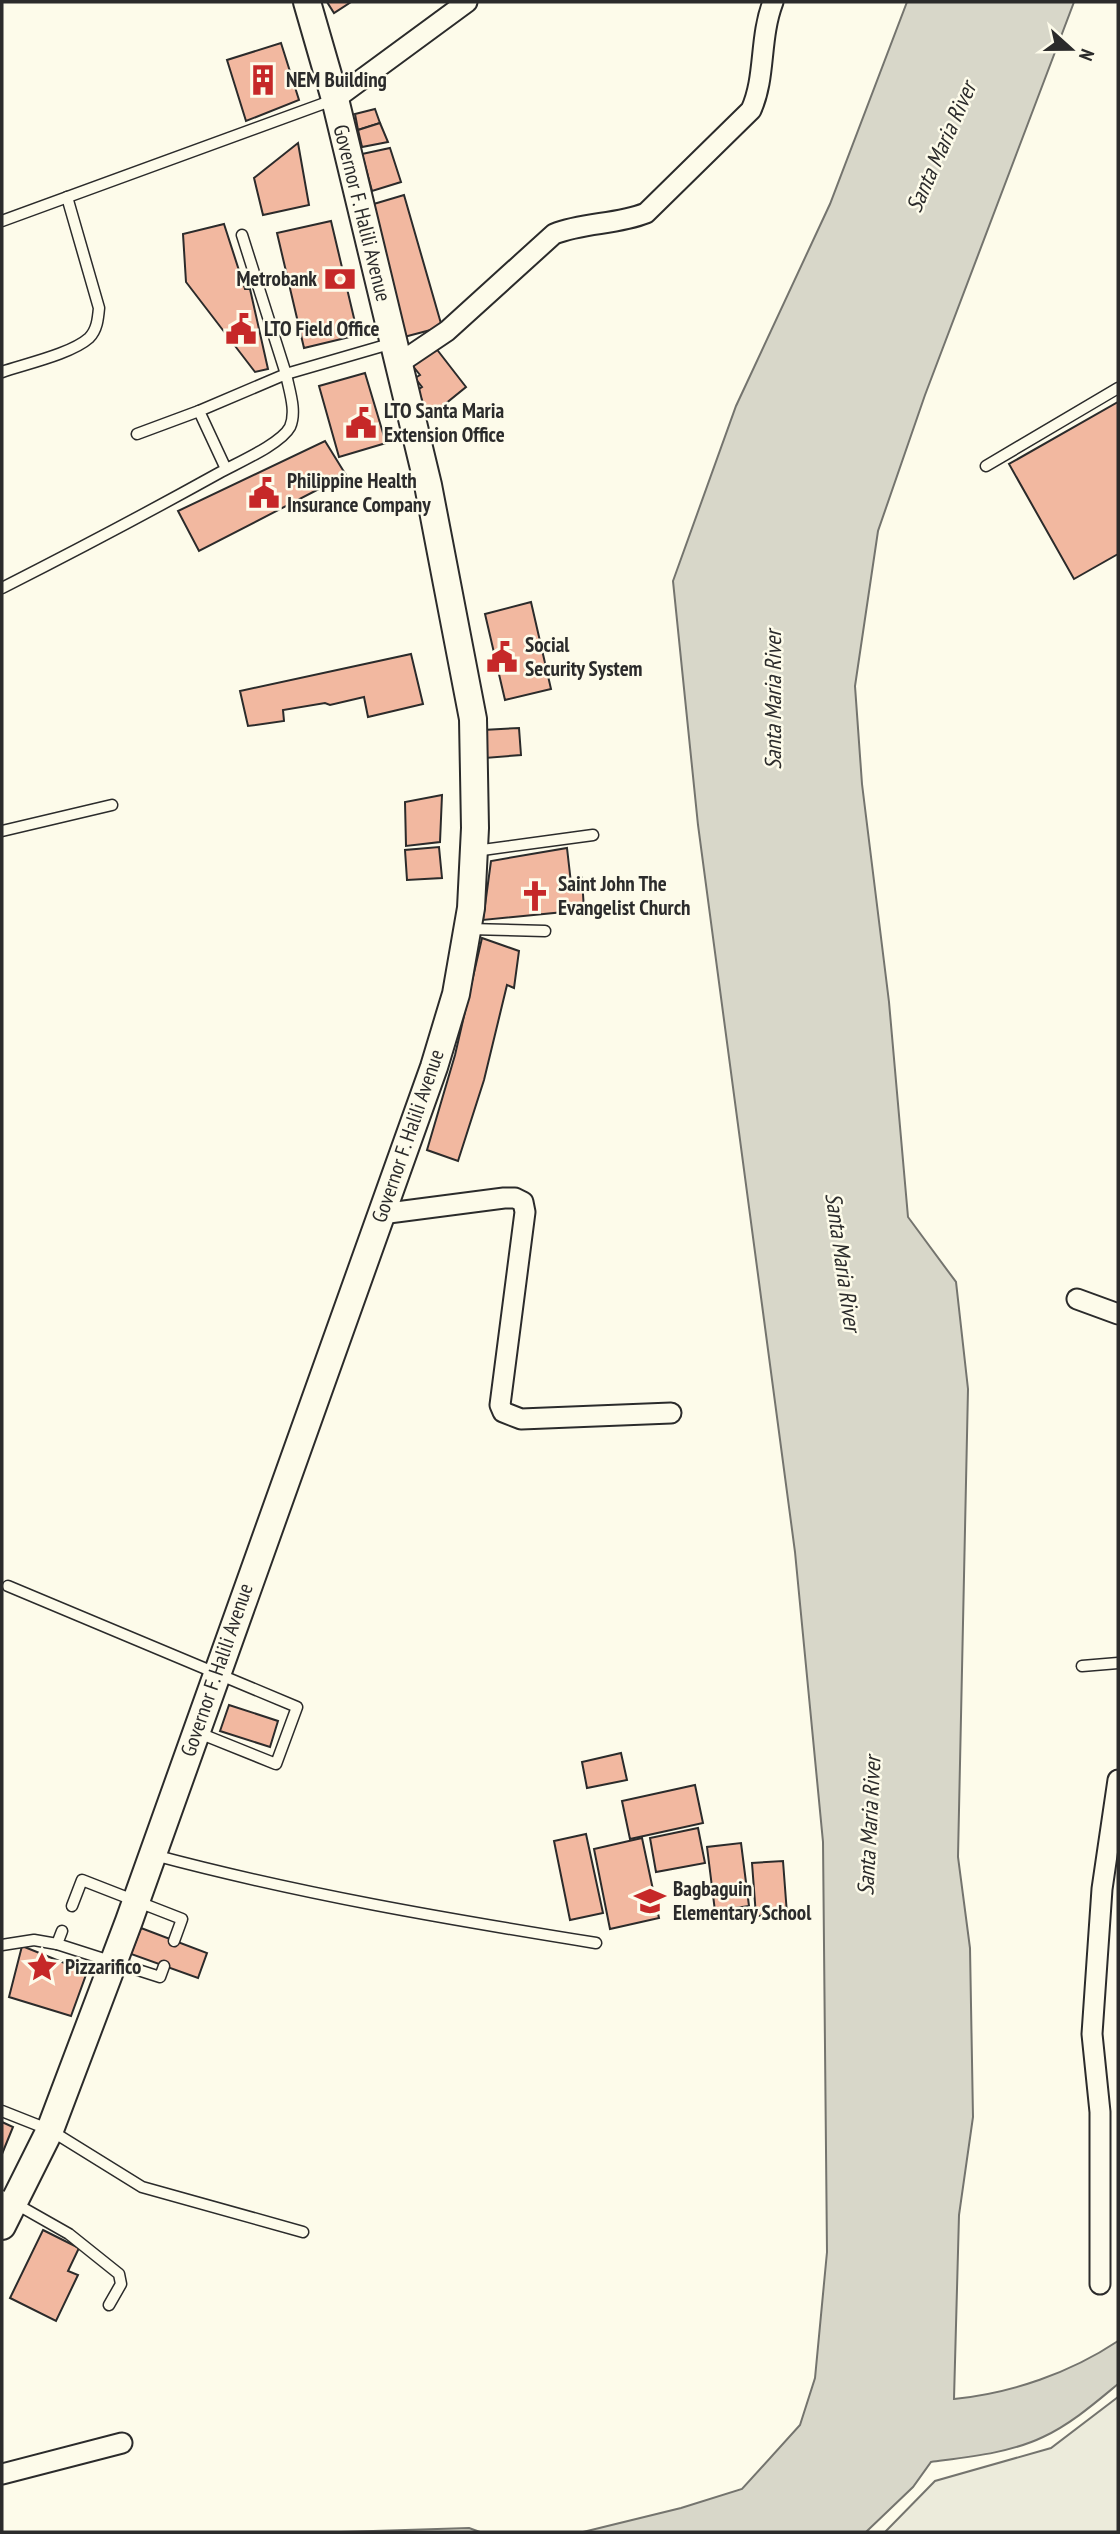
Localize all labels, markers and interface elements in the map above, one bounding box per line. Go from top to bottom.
north arrow [1036,14,1106,84]
text: N [1074,46,1100,64]
building icon: NEM Building [246,63,280,97]
place label: NEM Building [286,66,387,93]
water label: Santa Maria River [899,74,984,216]
street label: Governor F. Halili Avenue [327,122,398,304]
bank icon: Metrobank [323,262,357,296]
place label: Metrobank [236,265,317,292]
public building icon: LTO Field Office [224,312,258,346]
place label: LTO Field Office [264,315,380,342]
place label: LTO Santa Maria Extension Office [384,397,505,448]
public building icon: LTO Santa Maria Extension Office [344,406,378,440]
place label: Philippine Health Insurance Company [287,467,431,518]
public building icon: Philippine Health Insurance Company [247,476,281,510]
water label: Santa Maria River [758,627,787,770]
place label: Social Security System [525,631,643,682]
public building icon: Social Security System [485,640,519,674]
place label: Saint John The Evangelist Church [558,870,690,921]
church icon: Saint John The Evangelist Church [518,879,552,913]
street label: Governor F. Halili Avenue [365,1046,450,1226]
water label: Santa Maria River [819,1191,868,1337]
street label: Governor F. Halili Avenue [174,1580,259,1760]
water label: Santa Maria River [850,1752,887,1896]
place label: Bagbaguin Elementary School [673,1875,812,1926]
school or university icon: Bagbaguin Elementary School [633,1884,667,1918]
place icon: Pizzarifico [25,1950,59,1984]
place label: Pizzarifico [65,1953,141,1980]

